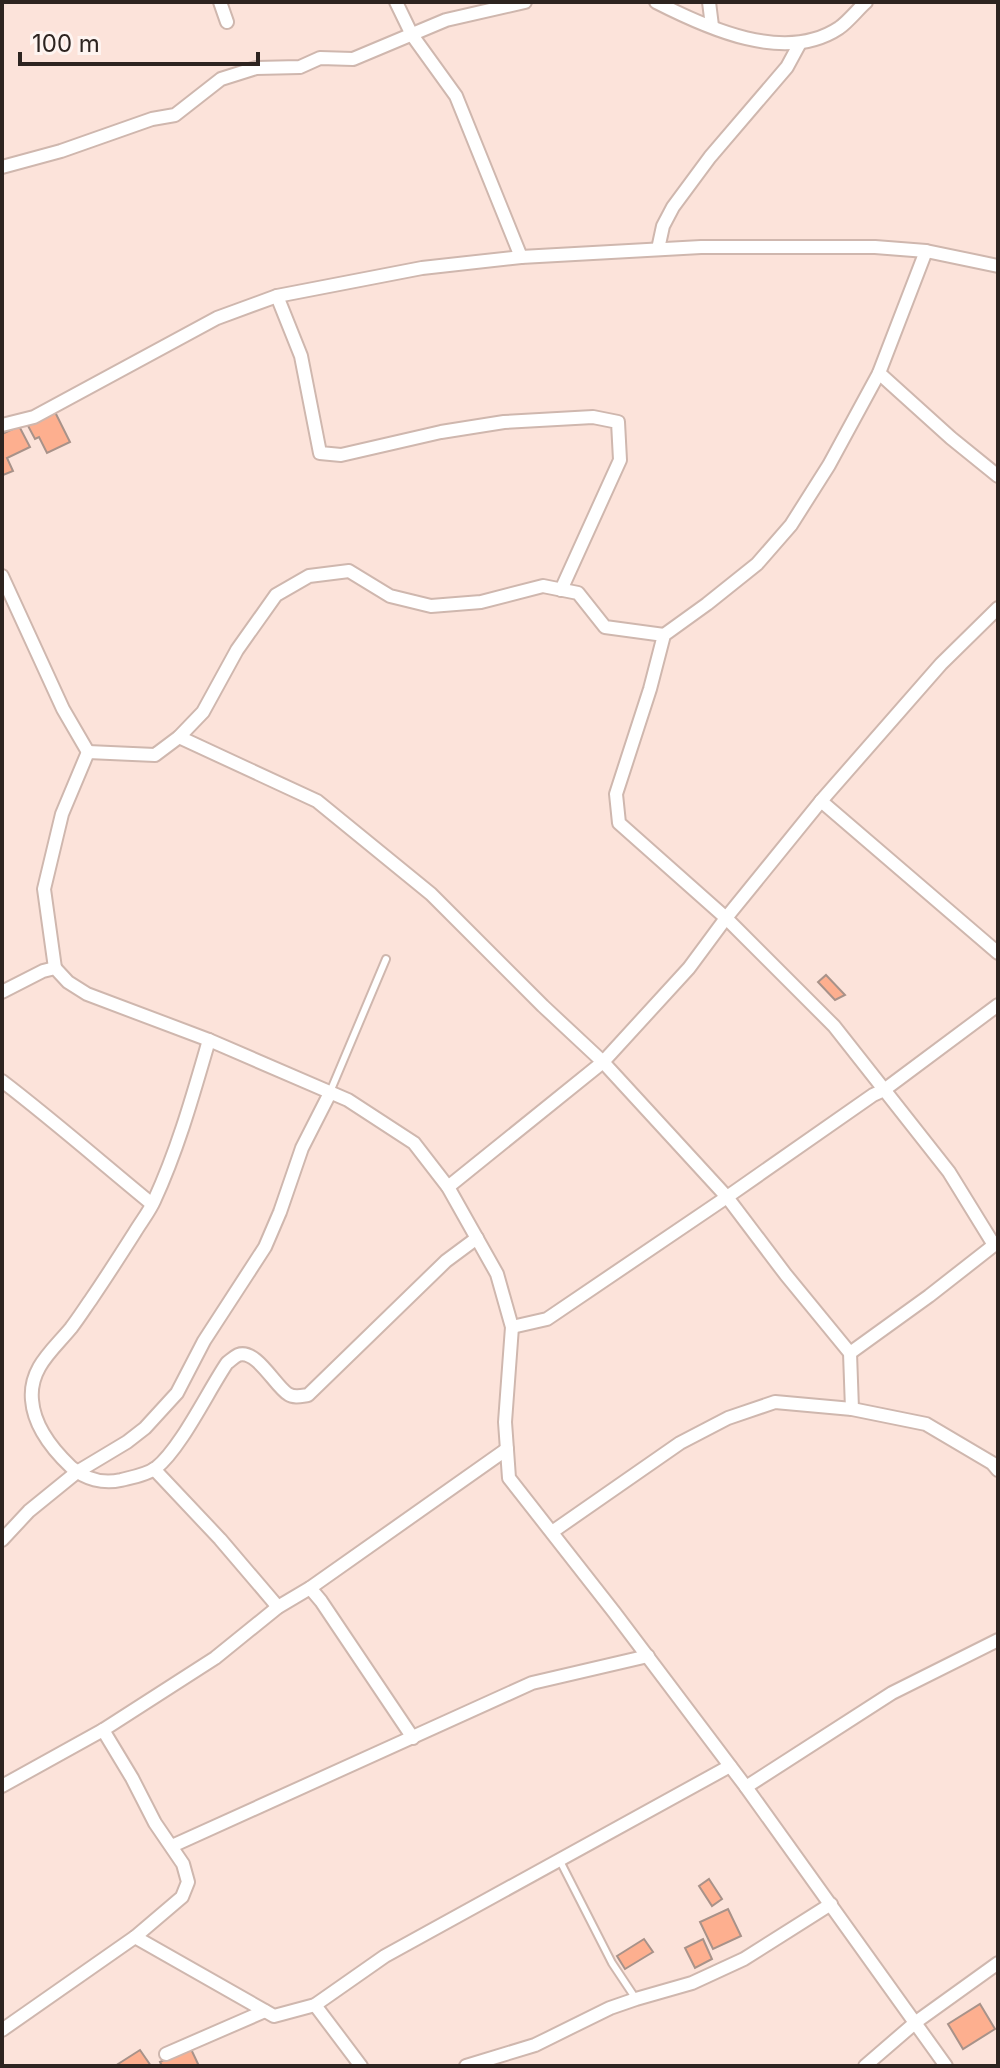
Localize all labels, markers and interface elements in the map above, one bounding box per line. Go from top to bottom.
scale bar [20,16,258,66]
text: 100 m [32,29,100,58]

